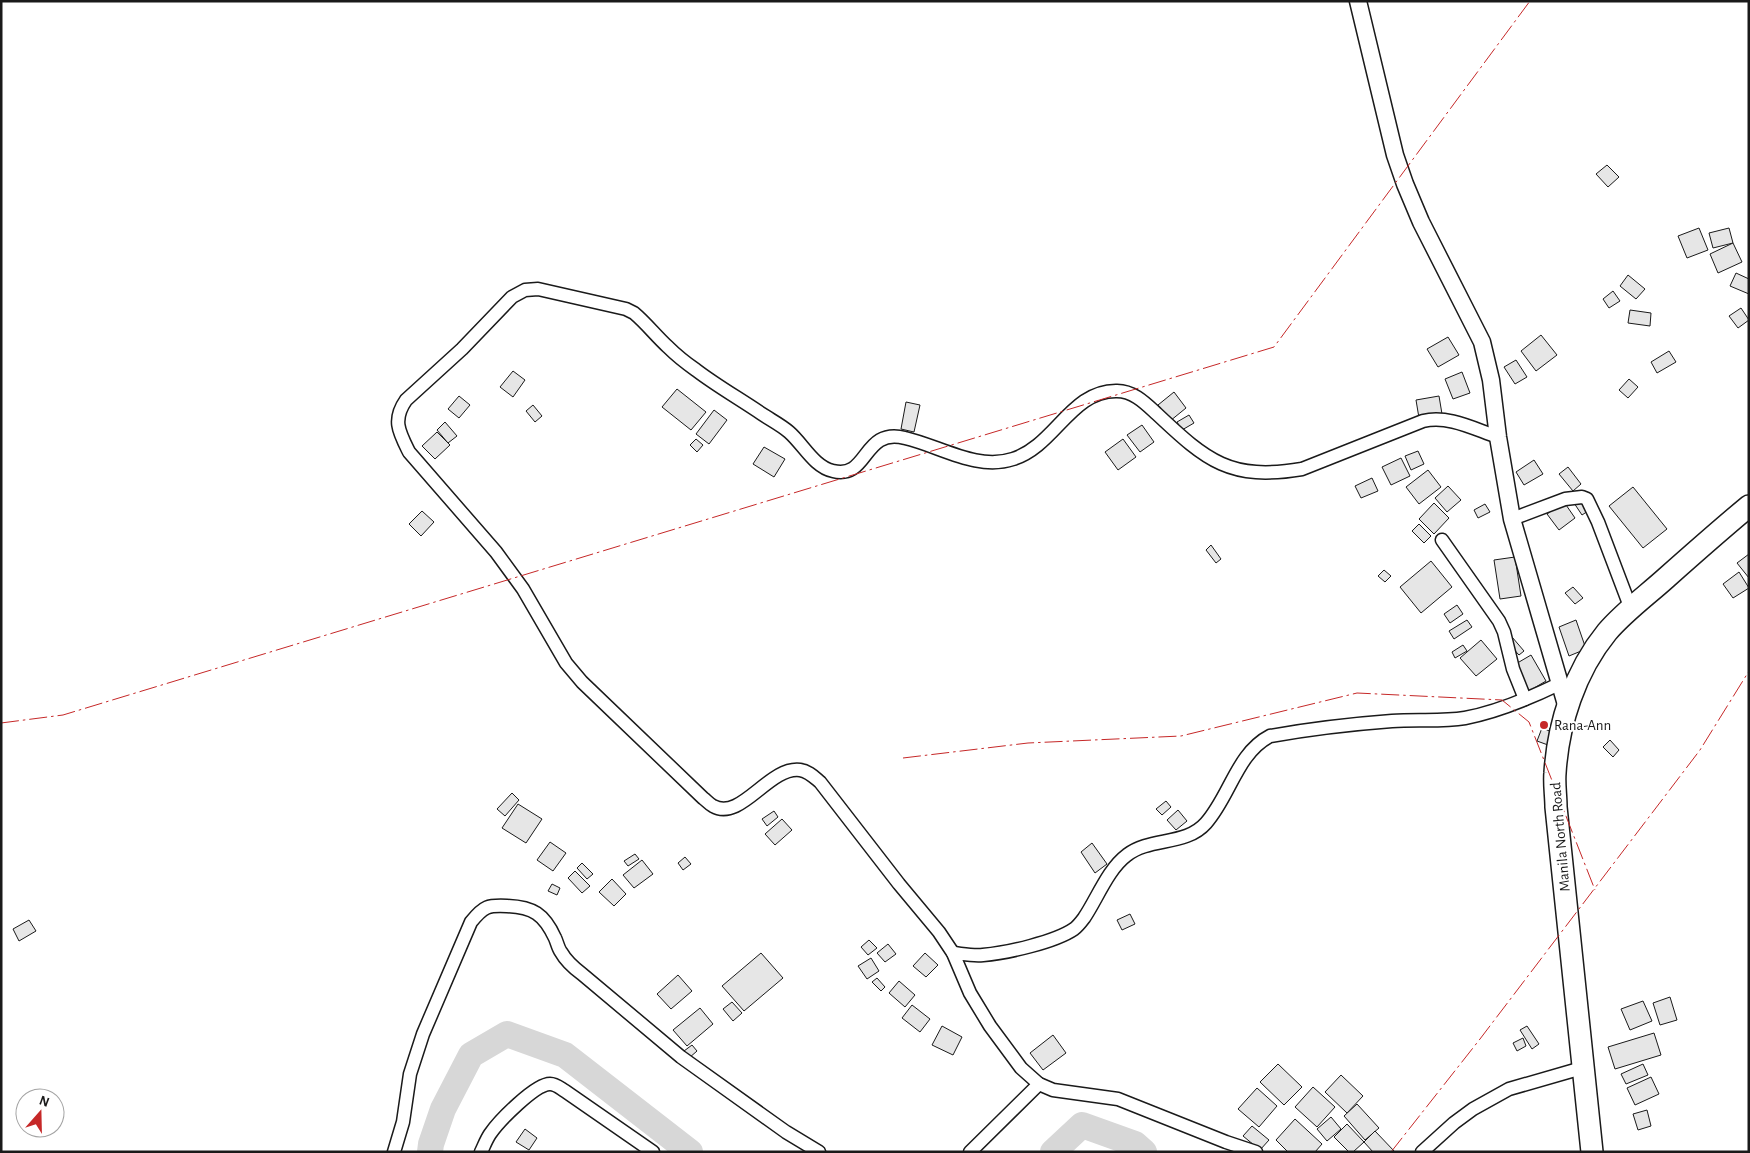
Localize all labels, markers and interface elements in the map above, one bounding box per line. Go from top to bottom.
place label: Rana-Ann [1554,718,1611,733]
marker: Rana-Ann [1538,719,1550,731]
street label: Manila North Road [1548,781,1573,892]
north arrow [15,1088,65,1138]
text: N [37,1093,51,1110]

